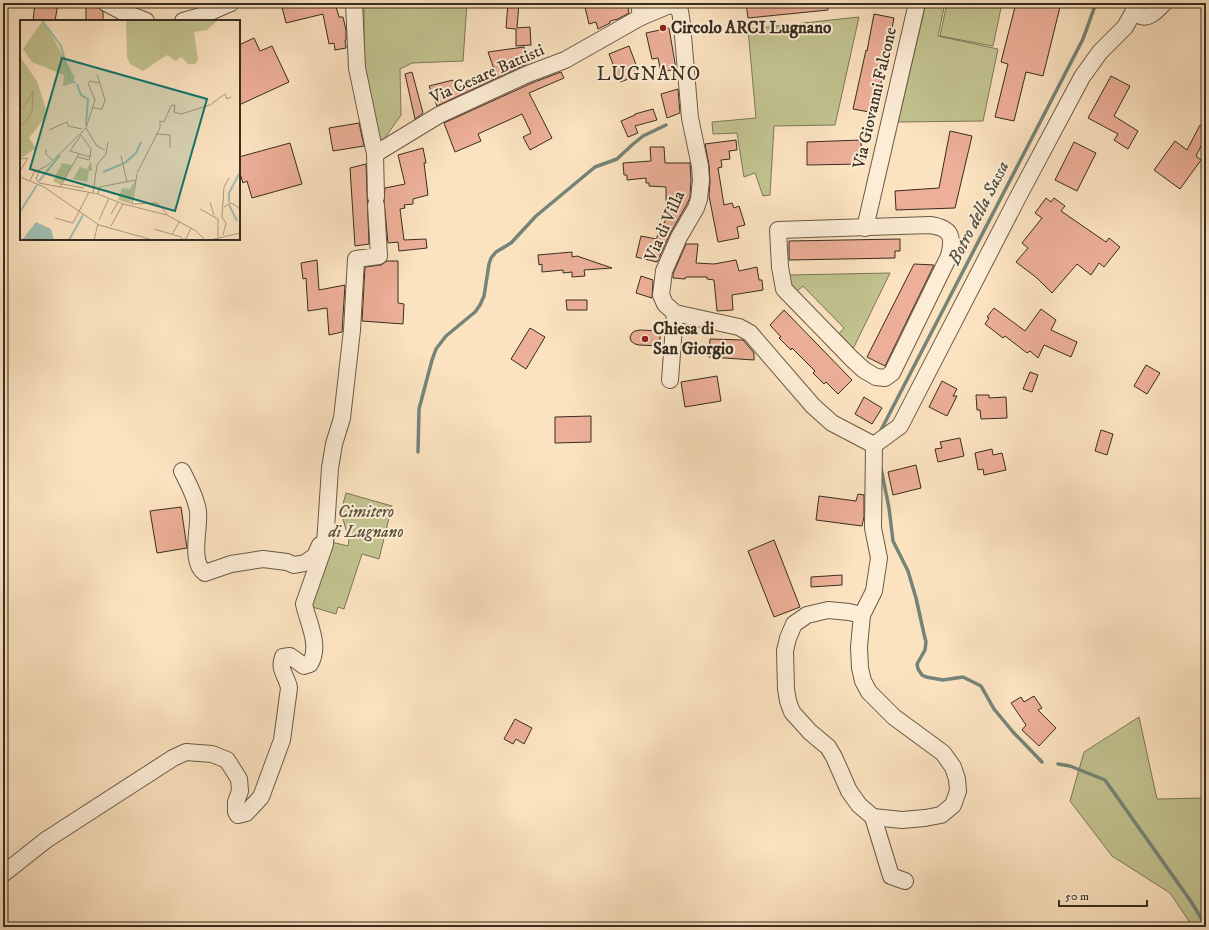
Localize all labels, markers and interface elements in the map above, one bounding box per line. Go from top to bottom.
place label: Circolo ARCI Lugnano [671,17,831,39]
inset map [20,20,240,240]
marker: Circolo ARCI Lugnano [658,23,668,33]
street label: Via Giovanni Falcone [848,25,902,172]
street label: Via Cesare Battisti [425,39,548,109]
district label: LUGNANO [597,63,701,86]
water label: Botro della Sassa [943,157,1015,269]
street label: Via di Villa [639,187,691,266]
place label: Chiesa di San Giorgio [653,318,733,360]
marker: Chiesa di San Giorgio [640,334,650,344]
park label: Cimitero di Lugnano [327,501,404,543]
scale bar [1059,882,1147,908]
text: 50 m [1065,889,1089,904]

